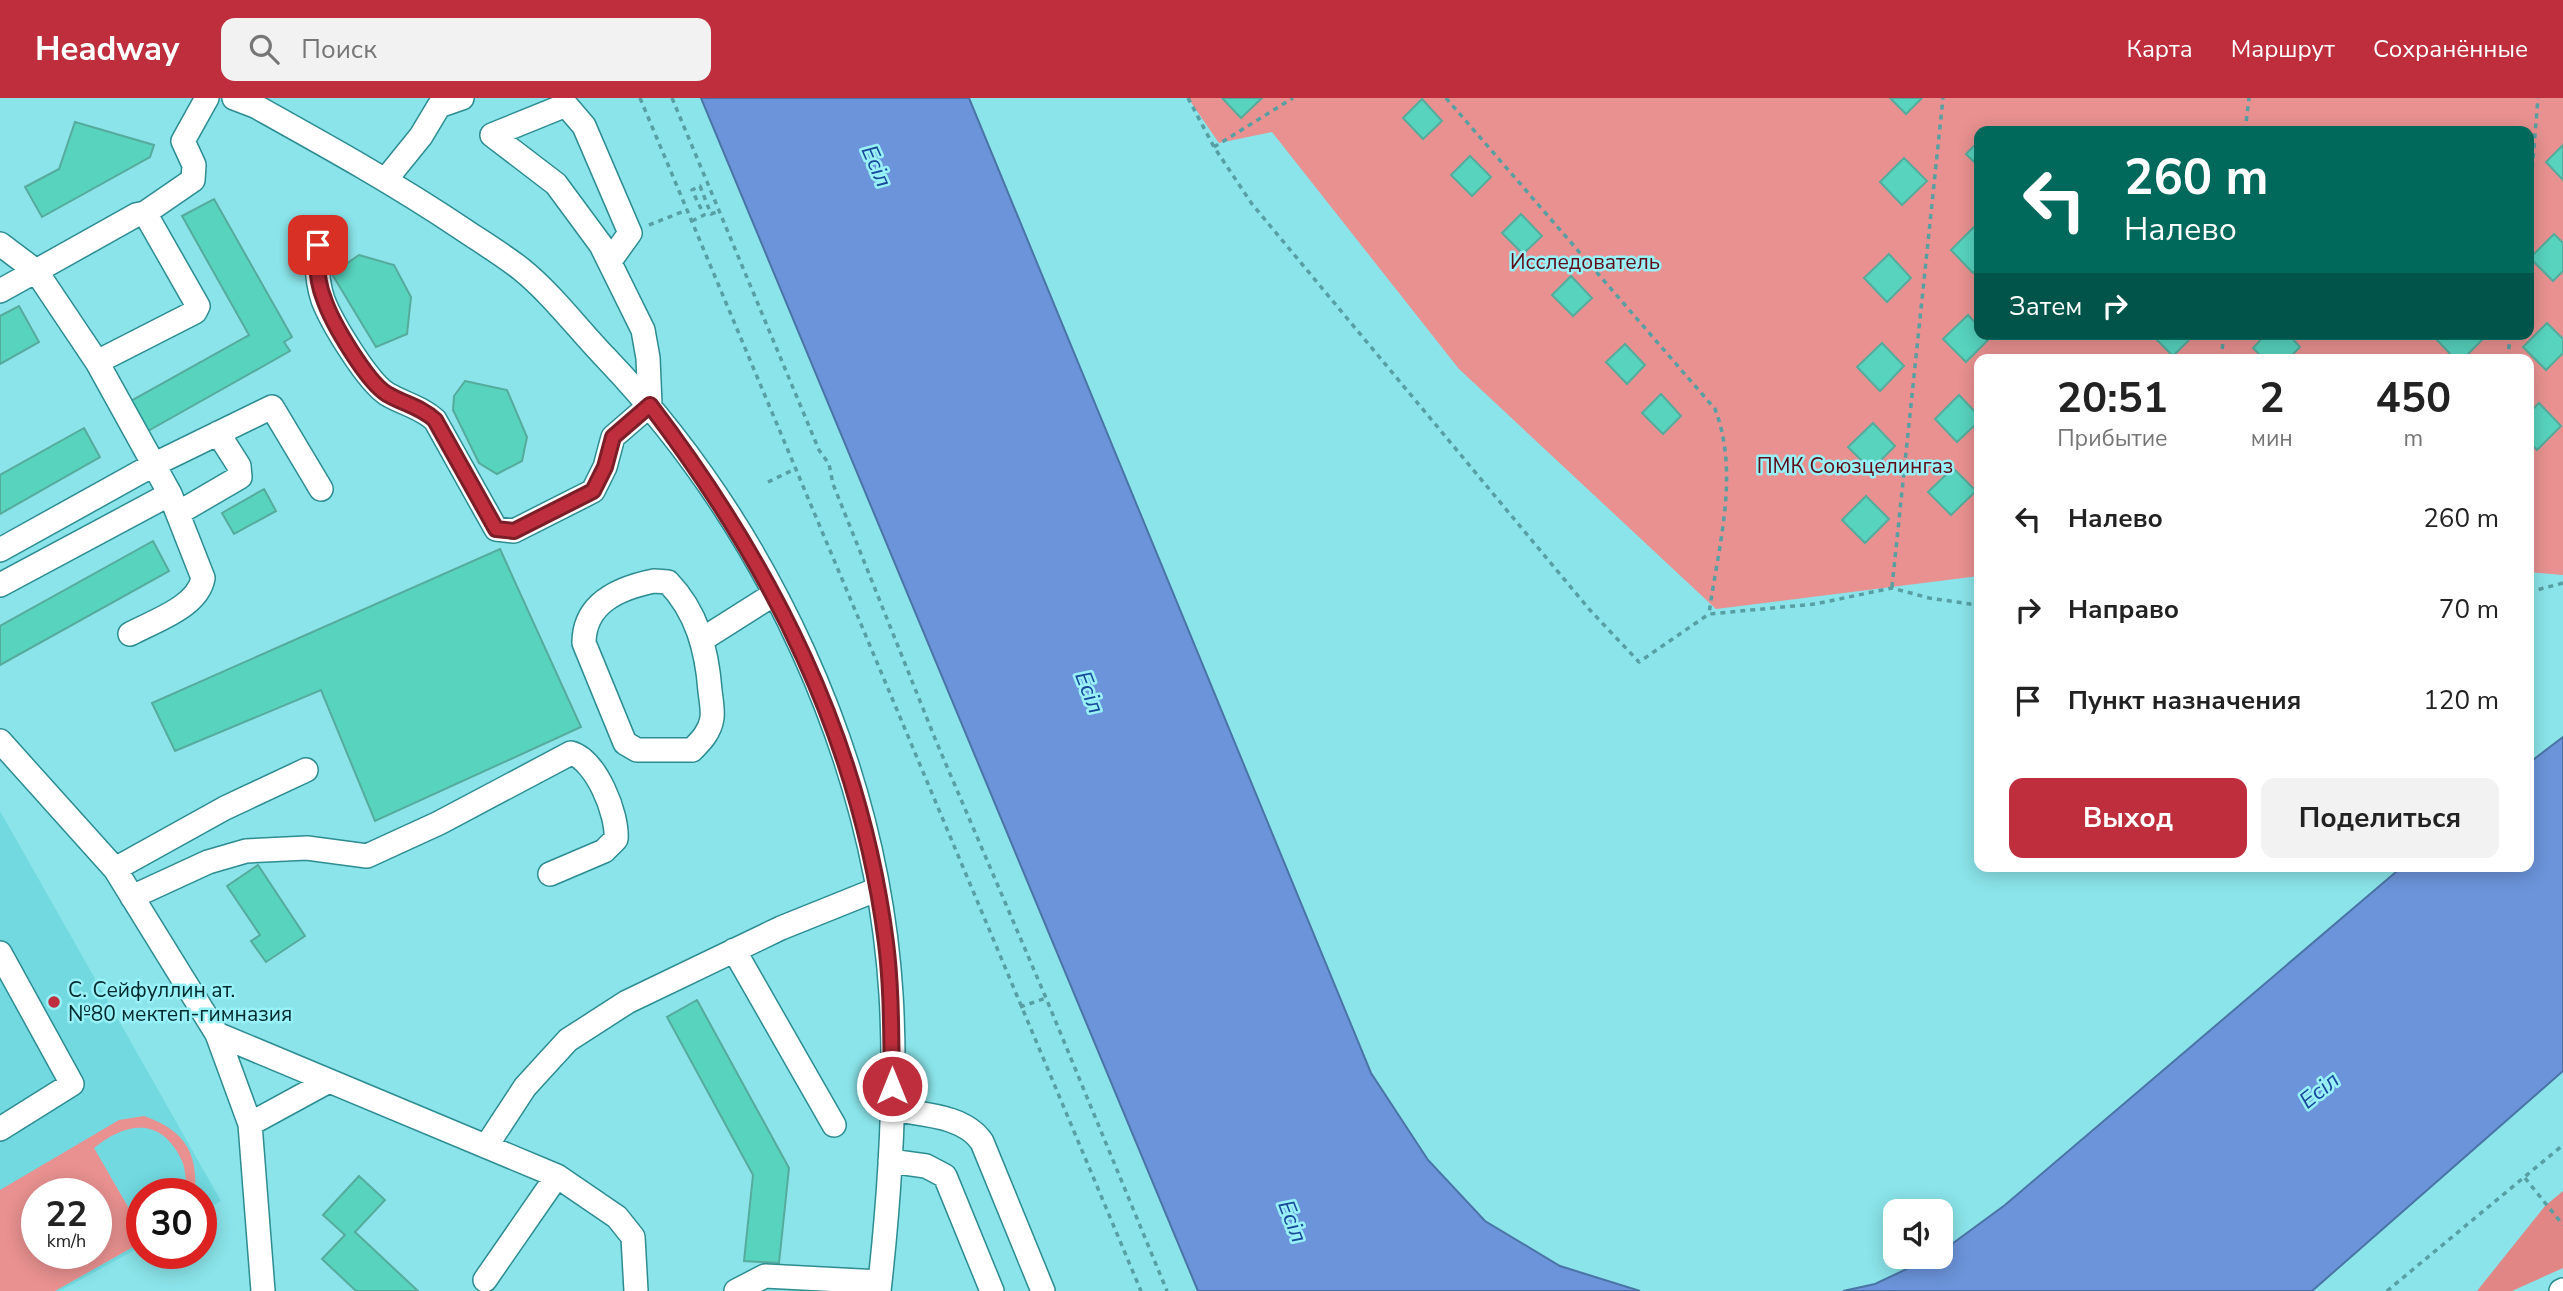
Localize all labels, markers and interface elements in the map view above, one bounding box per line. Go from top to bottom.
search box [221,18,711,81]
text: Headway [35,27,179,72]
icon: search [245,30,283,68]
text: Поиск [301,32,377,67]
text: Карта [2127,33,2193,65]
text: Маршрут [2231,33,2335,65]
text: Сохранённые [2373,33,2528,65]
water label: Есіл [854,140,899,192]
text: 260 m [2124,144,2268,211]
icon: left [2009,154,2100,245]
text: Налево [2124,208,2237,251]
pin [288,215,348,275]
icon: arrive [299,226,337,264]
park label: Исследователь [1510,248,1660,276]
icon: right [2096,287,2134,325]
text: Затем [2009,289,2082,324]
text: 20:51 [2057,370,2168,427]
text: 2 [2259,370,2284,427]
text: 450 [2376,370,2451,427]
text: Прибытие [2057,423,2168,454]
text: мин [2251,423,2293,454]
text: m [2404,423,2423,454]
park label: ПМК Союзцелингаз [1757,452,1953,480]
icon: left [2009,500,2047,538]
text: Налево [2068,501,2163,536]
text: 260 m [2423,501,2499,536]
icon: right [2009,591,2047,629]
text: Направо [2068,592,2179,627]
text: 70 m [2439,592,2499,627]
water label: Есіл [1067,667,1112,718]
icon: arrive [2009,682,2047,720]
text: Пункт назначения [2068,683,2301,718]
text: 120 m [2423,683,2499,718]
button: Выход [2009,778,2247,858]
button: Поделиться [2261,778,2499,858]
place label: С. Сейфуллин ат. №80 мектеп-гимназия [68,976,292,1028]
marker: С. Сейфуллин ат. №80 мектеп-гимназия [46,994,62,1010]
position arrow [855,1049,929,1123]
water label: Есіл [2293,1065,2346,1116]
speed limit sign: 30 [126,1178,217,1269]
text: 22 [45,1191,88,1238]
water label: Есіл [1270,1196,1315,1247]
map controls [1883,1199,1953,1269]
button: sound [1883,1199,1953,1269]
text: km/h [47,1229,86,1253]

